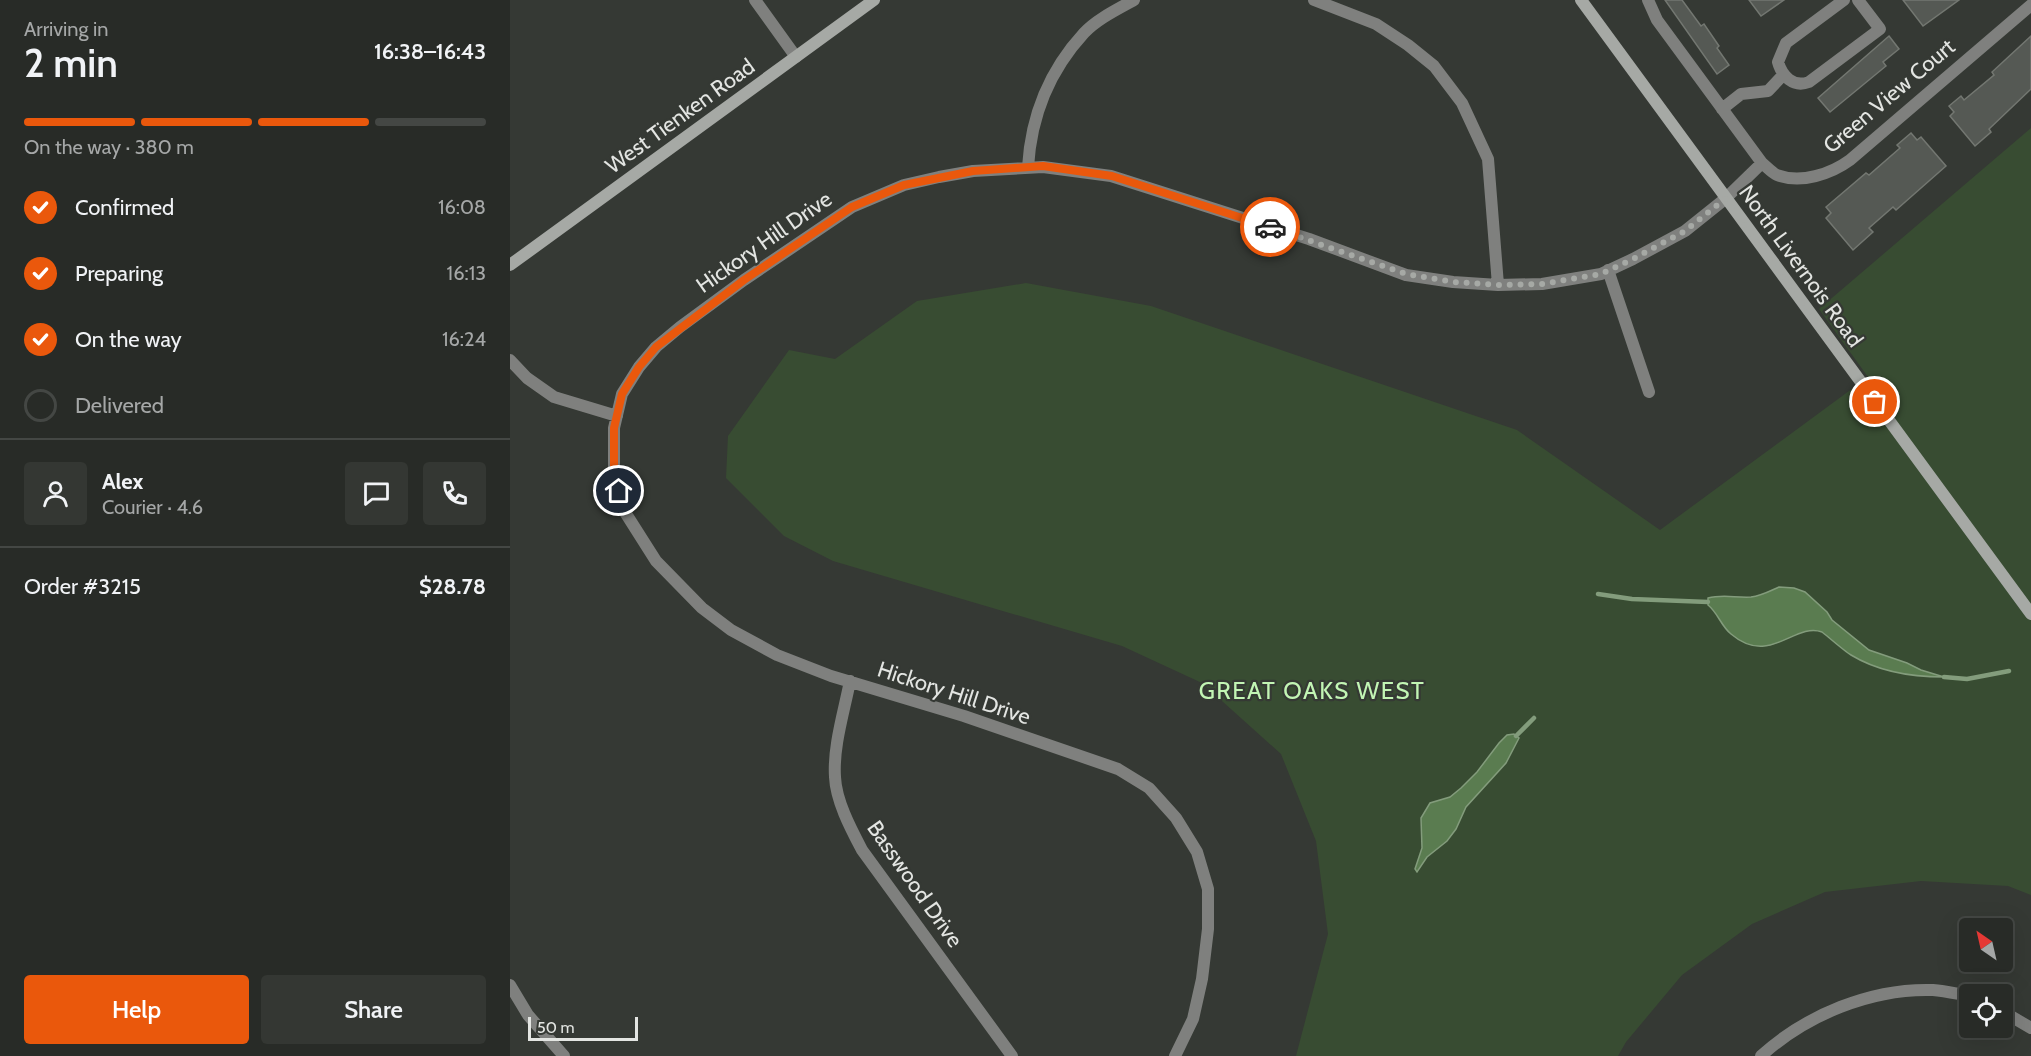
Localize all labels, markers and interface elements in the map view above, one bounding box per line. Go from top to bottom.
text: Arriving in [24,17,108,41]
street label: Green View Court [1818,33,1961,159]
text: 16:38–16:43 [374,38,486,65]
text: 2 min [24,39,118,87]
street label: West Tienken Road [600,53,760,179]
text: On the way · 380 m [24,135,194,159]
street label: North Livernois Road [1733,180,1869,352]
street label: Hickory Hill Drive [691,185,837,299]
icon: check [24,191,57,224]
text: Confirmed [75,194,174,221]
text: 16:08 [438,195,486,219]
courier [1240,197,1300,257]
icon: car [1254,211,1287,244]
icon: check [24,257,57,290]
text: Preparing [75,260,163,287]
text: 16:13 [447,261,486,285]
icon: check [24,323,57,356]
text: On the way [75,326,182,353]
text: 16:24 [442,327,486,351]
pin [1849,376,1900,427]
icon: bag [1858,385,1891,418]
text: Delivered [75,392,164,419]
button: person [24,462,87,525]
button: chat [345,462,408,525]
button: phone [423,462,486,525]
pin [593,465,644,516]
text: Alex [102,468,143,495]
icon: home [602,474,635,507]
text: Courier · 4.6 [102,495,203,519]
text: Order #3215 [24,573,141,600]
text: $28.78 [419,573,486,600]
street label: Hickory Hill Drive [874,656,1034,730]
district label: GREAT OAKS WEST [1199,676,1425,705]
street label: Basswood Drive [861,815,969,953]
north arrow [1959,918,2013,972]
map controls [1959,918,2013,1038]
button: Help [24,975,249,1044]
button: Share [261,975,486,1044]
button: locate [1959,984,2013,1038]
scale bar [528,1014,638,1042]
text: 50 m [537,1018,574,1037]

